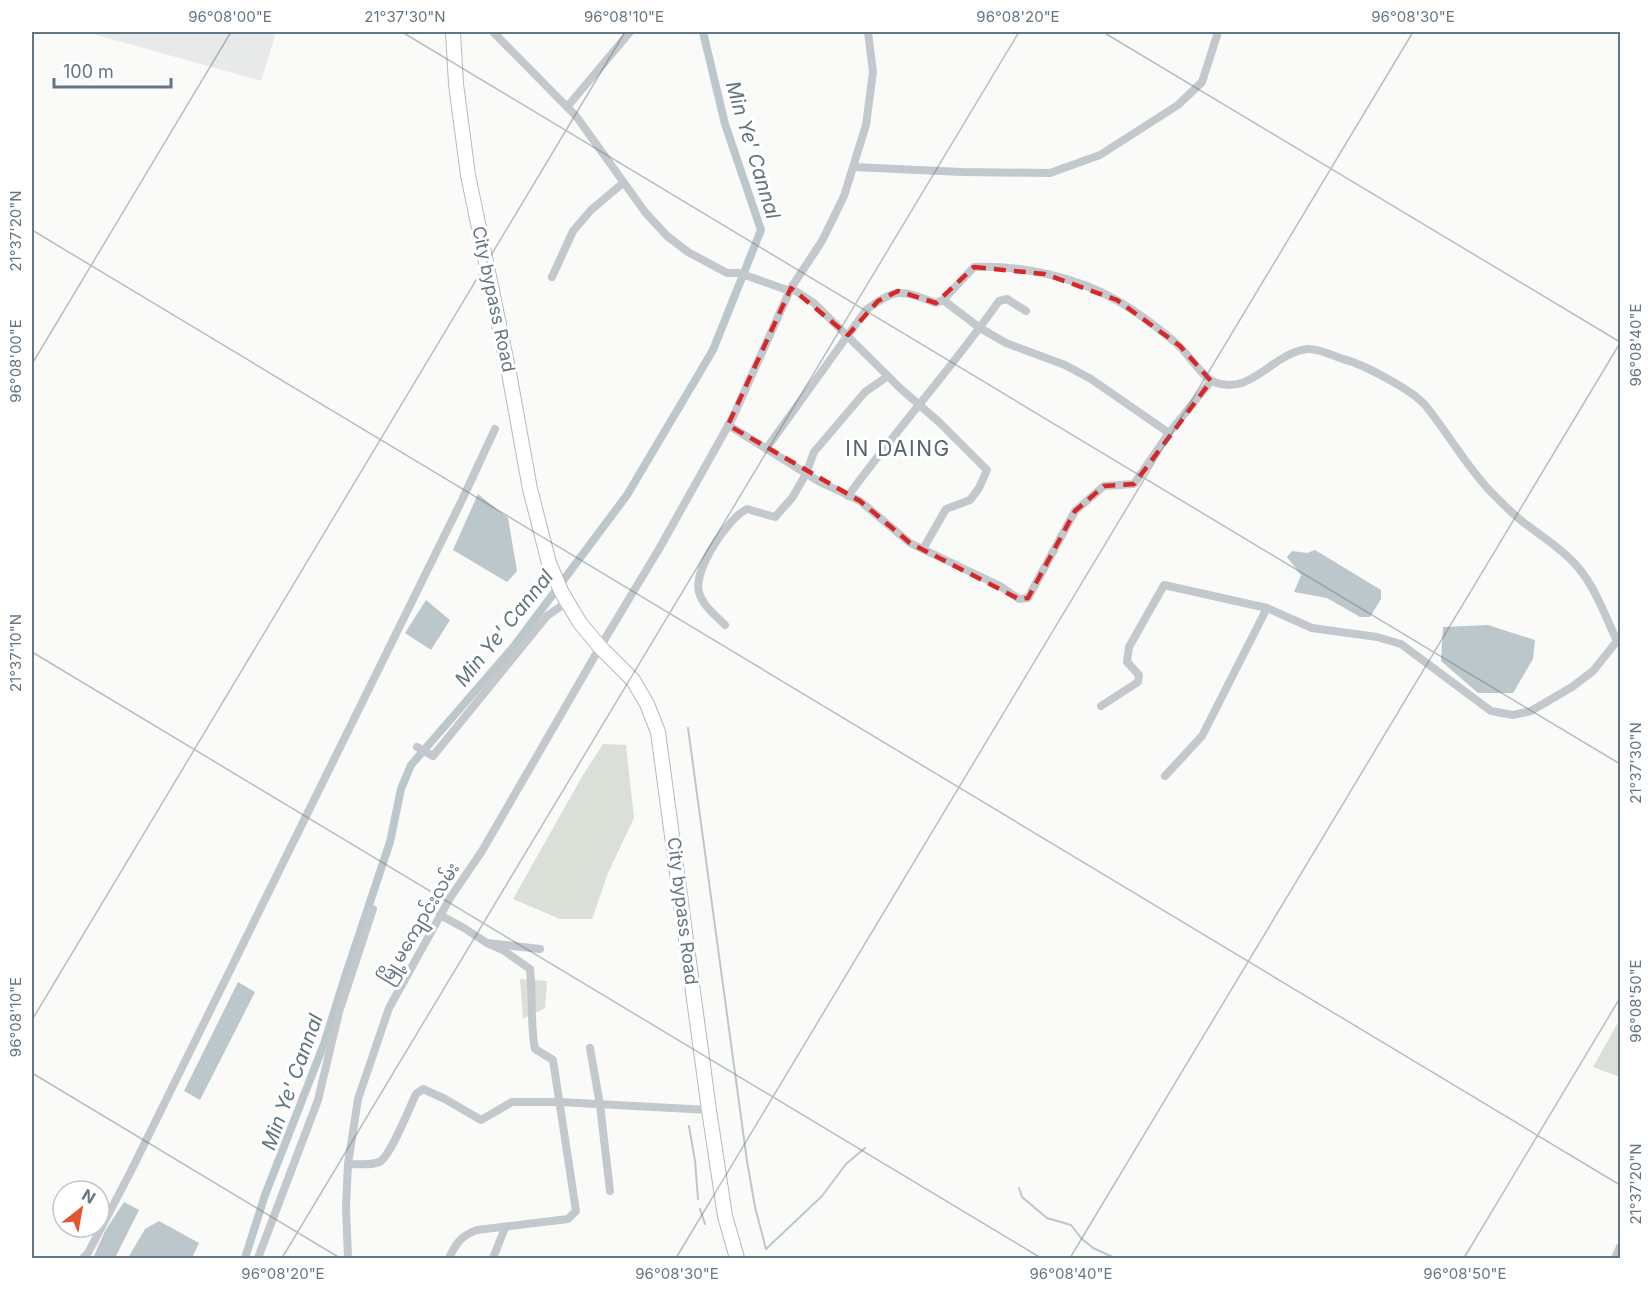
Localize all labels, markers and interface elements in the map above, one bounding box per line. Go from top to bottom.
text: 96°08'00"E [188,7,272,26]
text: 21°37'30"N [364,7,446,26]
text: 96°08'10"E [584,7,664,26]
text: 96°08'20"E [976,7,1060,26]
text: 96°08'30"E [1371,7,1455,26]
scale bar [54,51,171,89]
text: 100 m [63,61,114,82]
water label: Min Ye' Cannal [721,78,785,222]
text: 21°37'20"N [6,190,25,272]
street label: City bypass Road [468,224,520,374]
text: 96°08'40"E [1626,304,1645,386]
text: 96°08'00"E [6,319,25,403]
district label: IN DAING [845,436,951,461]
water label: Min Ye' Cannal [450,565,558,691]
text: 21°37'10"N [6,614,25,692]
text: 21°37'30"N [1626,722,1645,804]
street label: City bypass Road [664,836,702,986]
street label: မြို့မကျောင်းလမ်း [372,857,468,990]
text: 96°08'50"E [1626,959,1645,1043]
text: 96°08'10"E [6,977,25,1057]
water label: Min Ye' Cannal [256,1011,328,1153]
text: 21°37'20"N [1626,1143,1645,1225]
north arrow [51,1179,111,1239]
text: N [78,1184,99,1208]
text: 96°08'20"E [241,1264,325,1283]
text: 96°08'30"E [635,1264,719,1283]
text: 96°08'40"E [1030,1264,1112,1283]
text: 96°08'50"E [1423,1264,1507,1283]

